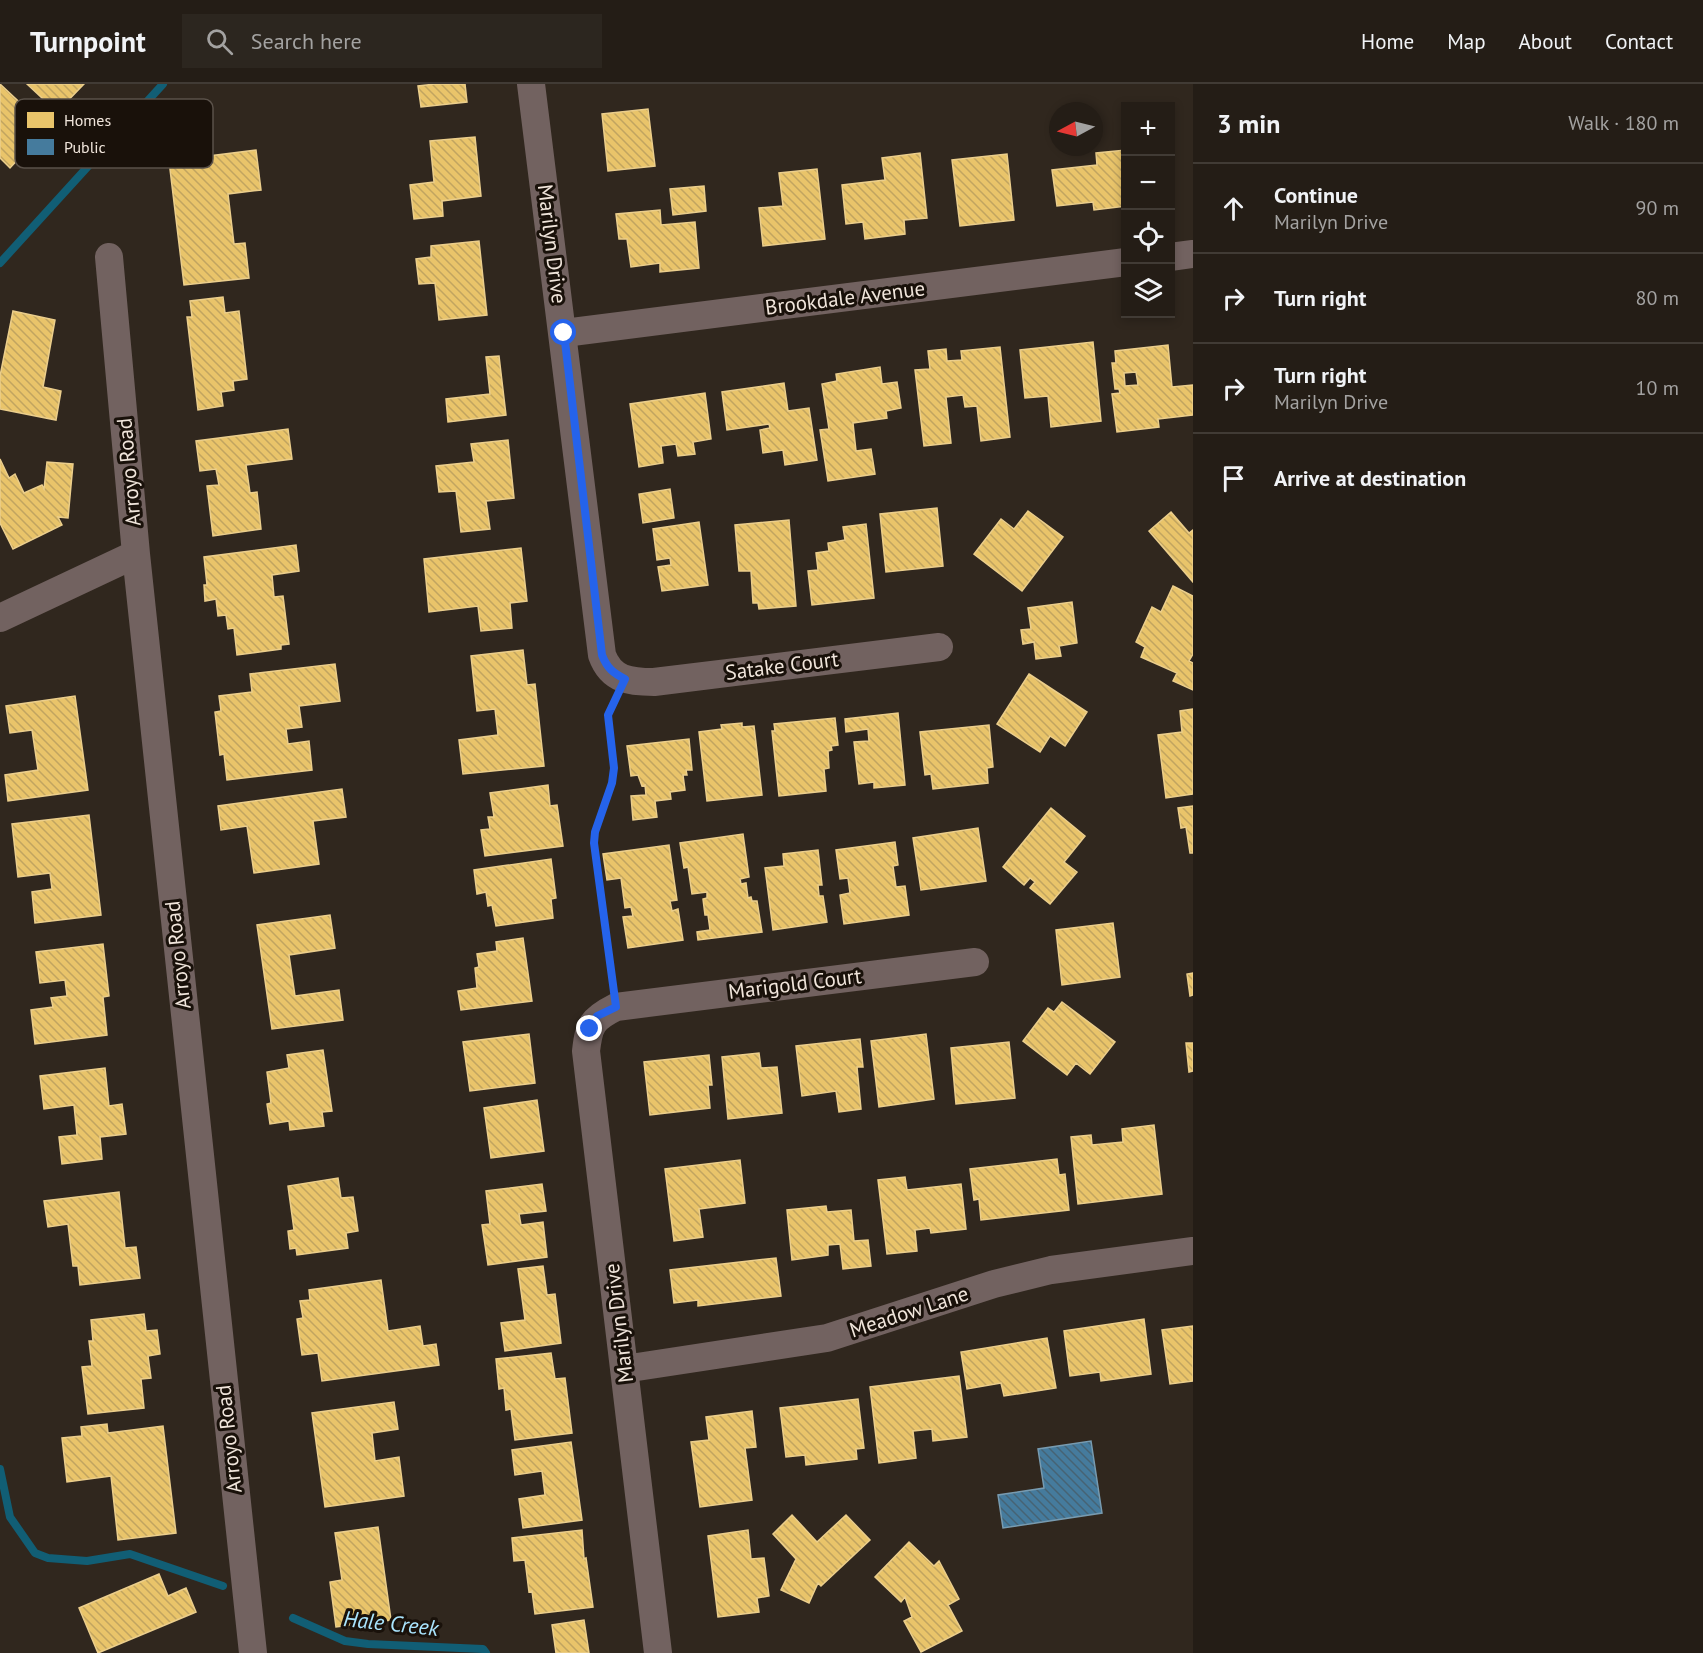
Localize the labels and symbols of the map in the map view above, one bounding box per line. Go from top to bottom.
legend [15,99,213,168]
north arrow [1049,102,1103,156]
text: Homes [64,110,111,130]
text: Public [64,137,106,157]
street label: Marilyn Drive [532,183,573,305]
street label: Brookdale Avenue [763,274,926,321]
route start [550,319,576,345]
street label: Arroyo Road [110,417,147,527]
street label: Satake Court [724,645,840,686]
street label: Arroyo Road [158,900,197,1010]
street label: Marigold Court [727,962,863,1005]
route end [576,1015,602,1041]
street label: Marilyn Drive [598,1262,639,1384]
street label: Meadow Lane [846,1280,972,1343]
street label: Arroyo Road [209,1384,248,1494]
water label: Hale Creek [342,1604,441,1642]

